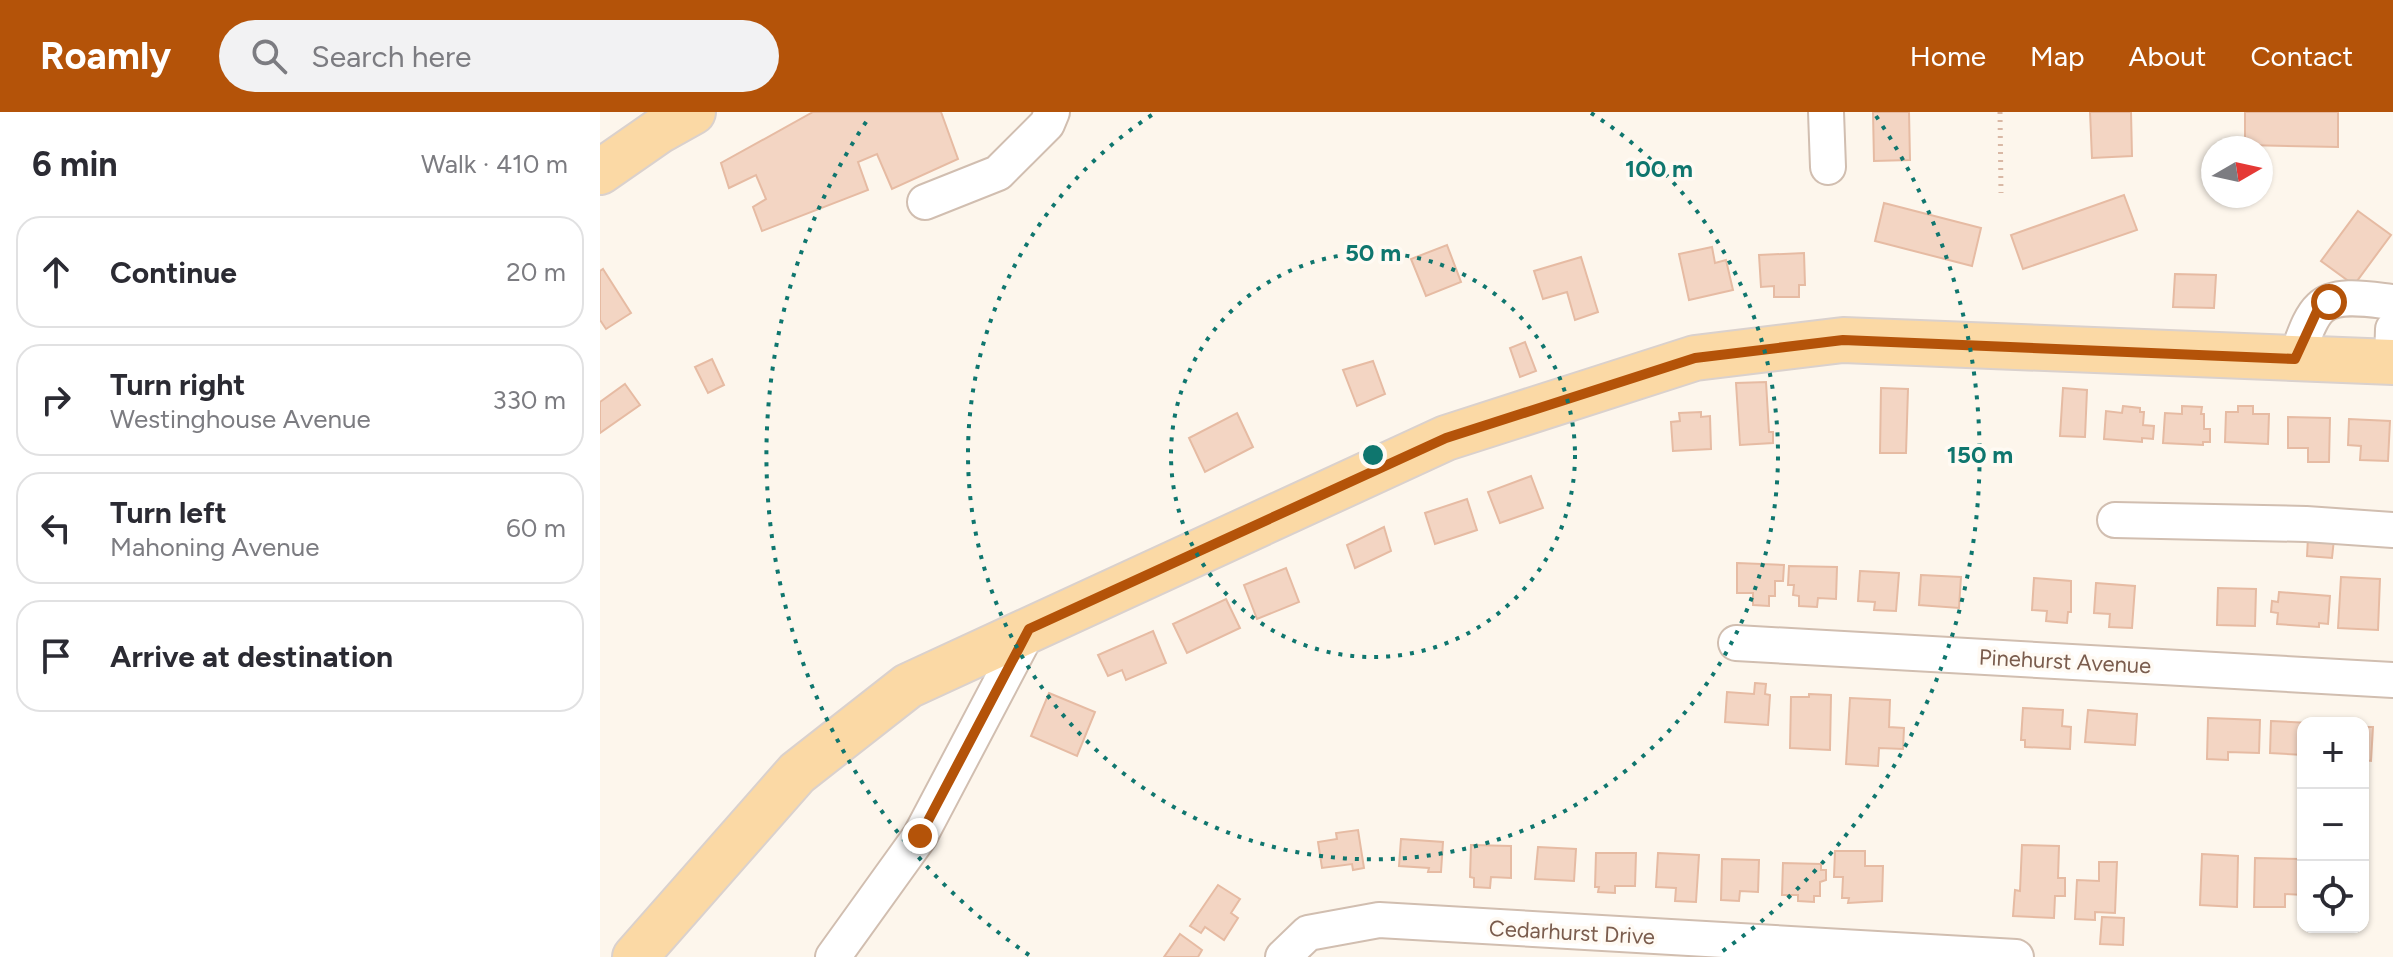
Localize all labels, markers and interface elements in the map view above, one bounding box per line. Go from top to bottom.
search box [219,20,779,92]
text: Roamly [40,33,171,79]
icon: search [247,34,291,78]
text: Search here [311,38,471,75]
text: Home [1910,39,1986,73]
text: Map [2030,39,2085,73]
text: About [2129,39,2206,73]
text: Contact [2250,39,2353,73]
north arrow [2201,136,2273,208]
text: 6 min [32,144,118,185]
text: Walk · 410 m [421,148,568,180]
text: 100 m [1625,154,1693,183]
text: 50 m [1345,238,1401,267]
icon: ahead [34,250,78,294]
text: Continue [110,254,237,291]
text: 20 m [506,256,566,288]
route start [2311,284,2347,320]
text: Turn right [110,366,245,403]
icon: right [34,378,78,422]
text: 330 m [492,384,566,416]
text: Westinghouse Avenue [110,403,371,435]
text: 150 m [1947,440,2013,469]
centre of rings [1359,441,1387,469]
text: Turn left [110,494,227,531]
icon: left [34,506,78,550]
text: 60 m [506,512,566,544]
text: Mahoning Avenue [110,531,320,563]
icon: arrive [34,634,78,678]
text: Arrive at destination [110,638,393,675]
street label: Pinehurst Avenue [1978,644,2152,679]
map controls [2297,717,2369,933]
button: + [2297,717,2369,789]
button: − [2297,789,2369,861]
route end [902,818,938,854]
button: locate [2297,861,2369,933]
street label: Cedarhurst Drive [1488,915,1656,950]

